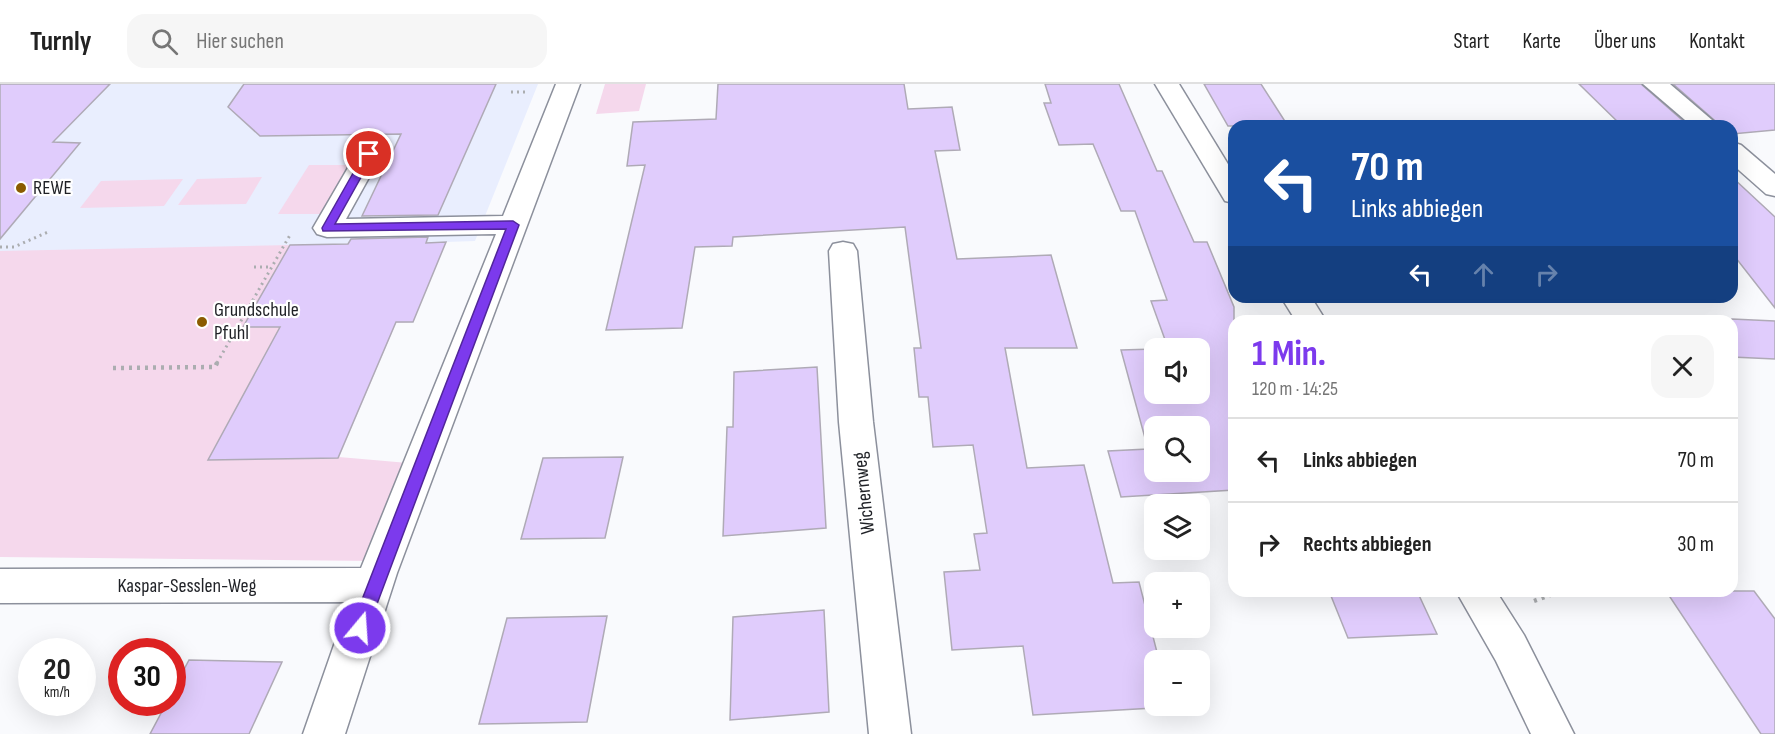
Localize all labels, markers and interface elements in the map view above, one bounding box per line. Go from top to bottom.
search box [127,14,547,68]
text: Turnly [30,25,91,58]
icon: search [148,25,181,58]
text: Hier suchen [196,28,284,55]
text: Start [1453,29,1490,54]
text: Karte [1523,29,1561,54]
text: Über uns [1594,29,1656,54]
text: Kontakt [1689,29,1745,54]
pin [343,128,394,179]
icon: arrive [352,137,385,170]
text: 70 m [1351,142,1424,193]
icon: left [1252,144,1330,222]
place label: REWE [33,176,72,200]
marker: REWE [14,181,28,195]
text: Links abbiegen [1351,193,1483,225]
icon: left [1404,258,1437,291]
icon: ahead [1467,258,1500,291]
icon: right [1530,258,1563,291]
place label: Grundschule Pfuhl [214,298,299,345]
marker: Grundschule Pfuhl [195,315,209,329]
text: 1 Min. [1252,333,1326,376]
button: close [1651,335,1714,398]
map controls [1144,338,1210,716]
button: sound [1144,338,1210,404]
text: 120 m · 14:25 [1252,377,1338,401]
button: search [1144,416,1210,482]
icon: left [1252,444,1285,477]
text: Links abbiegen [1303,447,1417,474]
text: 70 m [1678,447,1714,474]
street label: Wichernweg [848,451,880,535]
button: layers [1144,494,1210,560]
icon: right [1252,528,1285,561]
text: Rechts abbiegen [1303,531,1432,558]
text: 30 m [1677,531,1714,558]
button: + [1144,572,1210,638]
street label: Kaspar-Sesslen-Weg [117,574,257,598]
position arrow [328,596,392,660]
speed limit sign: 30 [108,638,186,716]
button: − [1144,650,1210,716]
text: 20 [43,652,71,688]
text: km/h [44,683,70,702]

